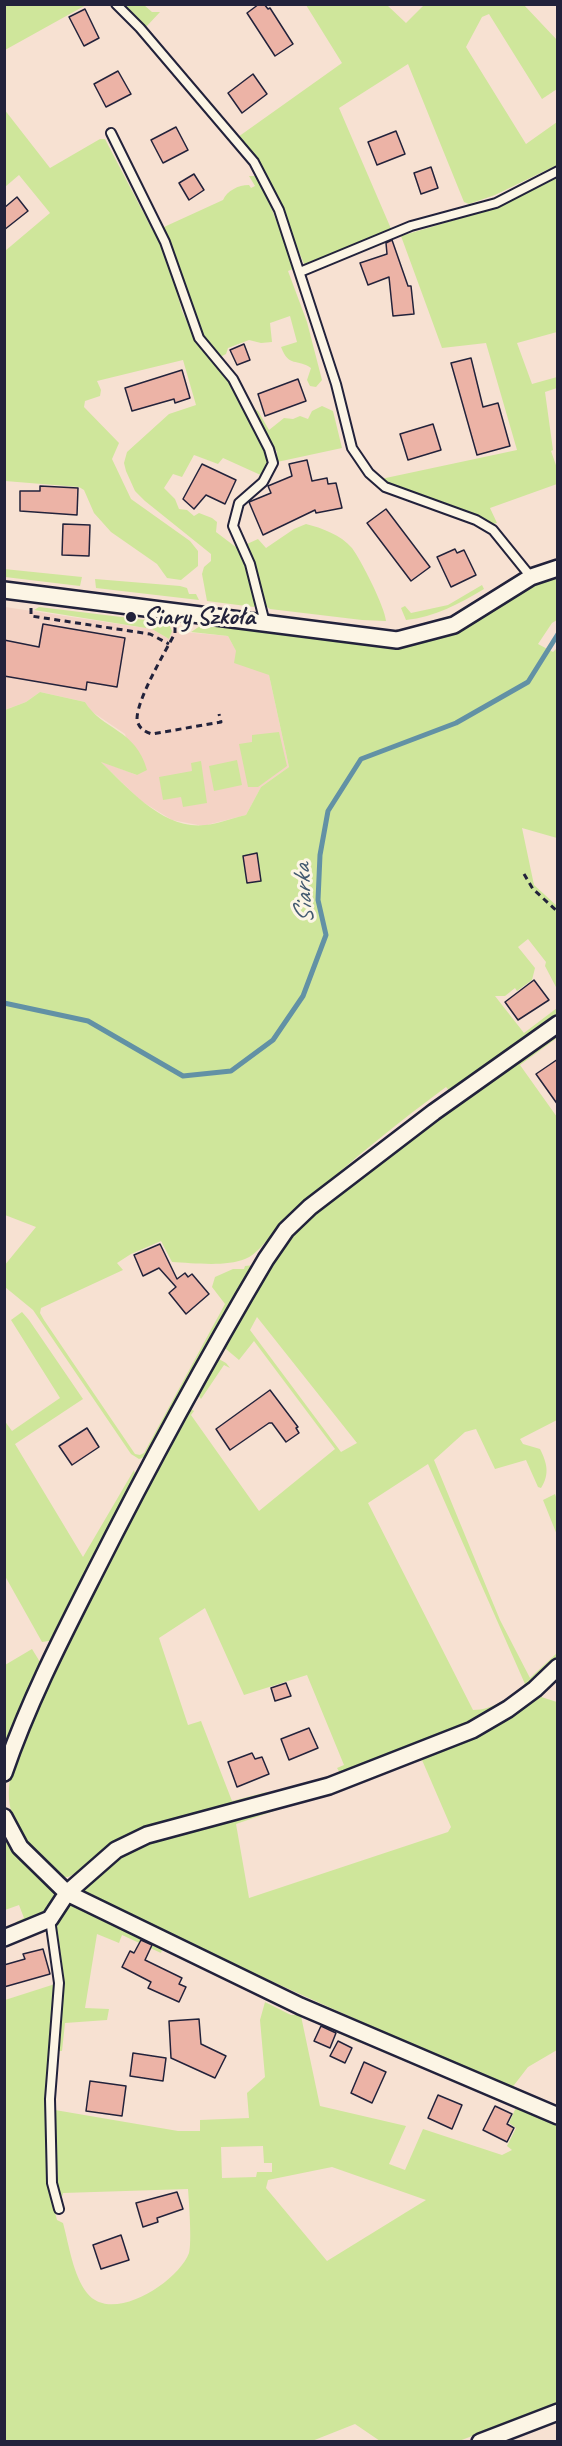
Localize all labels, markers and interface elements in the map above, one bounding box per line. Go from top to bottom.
place label: Siary Szkoła [143,601,255,633]
marker: Siary Szkoła [124,610,138,624]
water label: Siarka [286,863,322,925]

